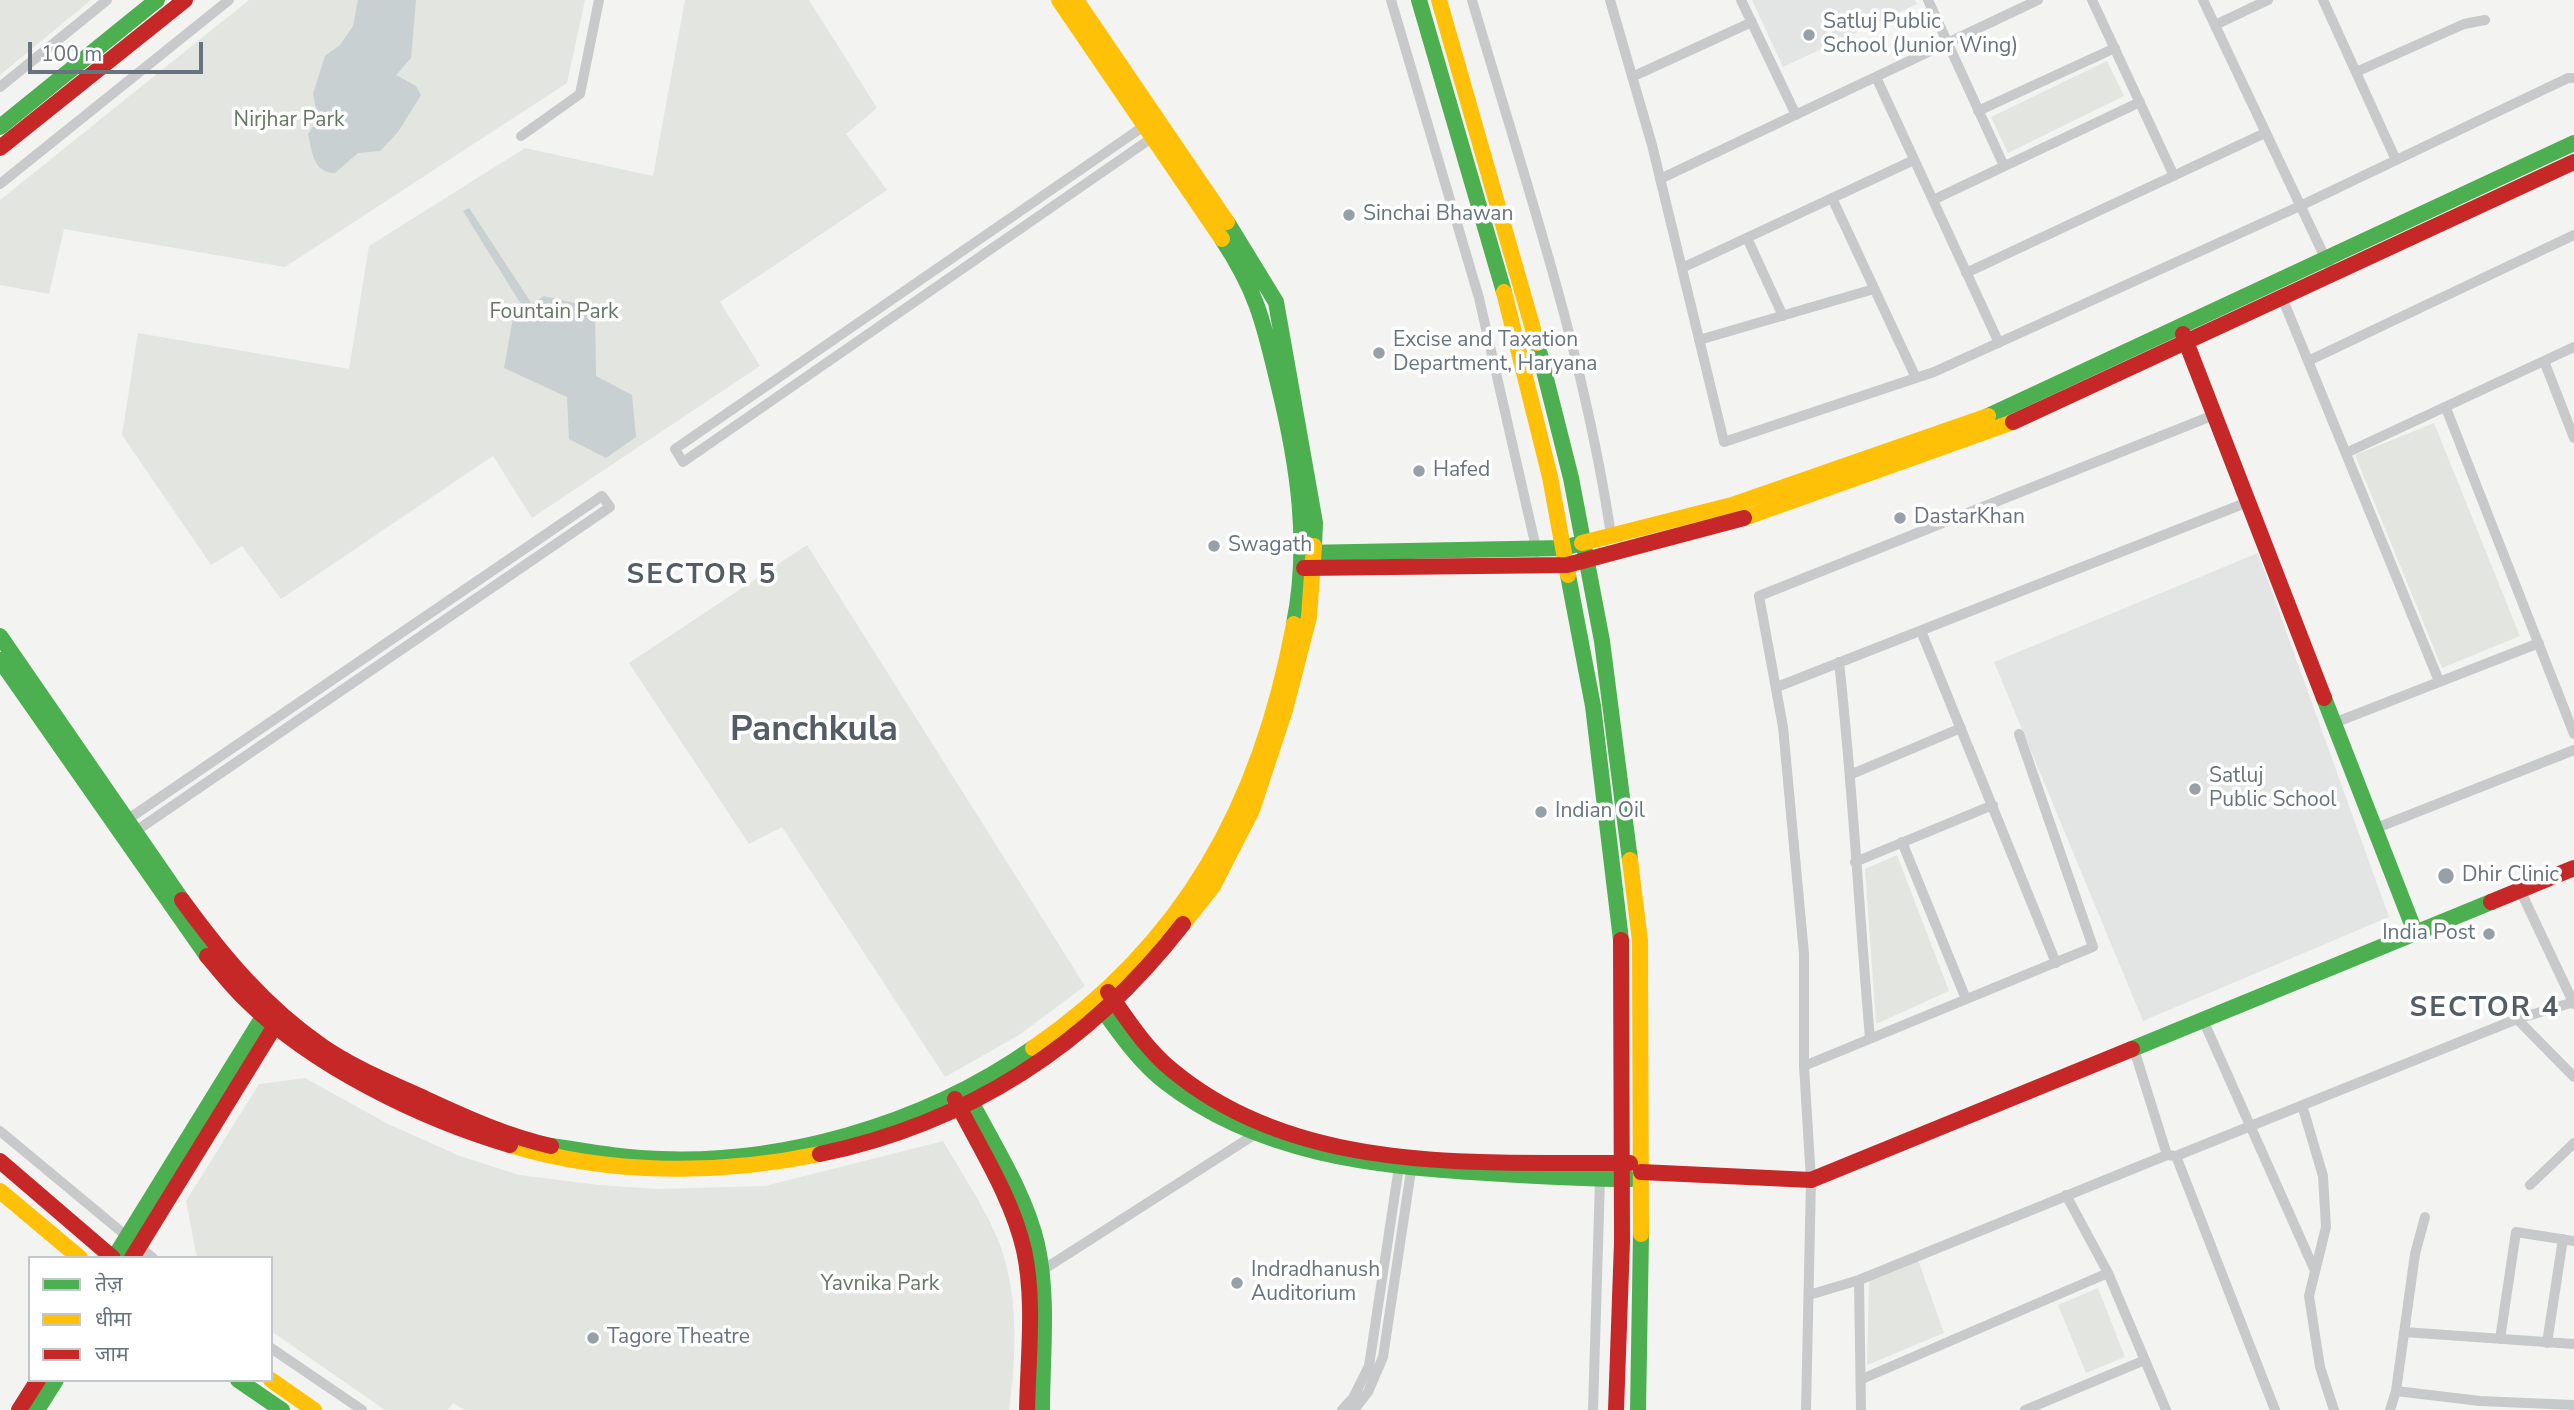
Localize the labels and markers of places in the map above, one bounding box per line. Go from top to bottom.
place label: Satluj Public School (Junior Wing) [1823,10,2018,60]
marker: Satluj Public School (Junior Wing) [1801,27,1817,43]
place label: Sinchai Bhawan [1363,202,1513,228]
marker: Sinchai Bhawan [1341,207,1357,223]
place label: Excise and Taxation Department, Haryana [1393,328,1597,378]
marker: Excise and Taxation Department, Haryana [1371,345,1387,361]
place label: Hafed [1433,458,1490,484]
marker: Hafed [1411,463,1427,479]
place label: DastarKhan [1914,505,2025,531]
marker: DastarKhan [1892,510,1908,526]
place label: Swagath [1228,533,1312,559]
marker: Swagath [1206,538,1222,554]
place label: Satluj Public School [2209,764,2337,814]
marker: Satluj Public School [2187,781,2203,797]
place label: Indian Oil [1555,799,1645,825]
marker: Indian Oil [1533,804,1549,820]
place label: Dhir Clinic [2462,863,2559,889]
marker: Dhir Clinic [2436,866,2456,886]
place label: India Post [2382,921,2475,947]
marker: India Post [2481,926,2497,942]
place label: Indradhanush Auditorium [1251,1258,1380,1308]
marker: Indradhanush Auditorium [1229,1275,1245,1291]
place label: Tagore Theatre [607,1325,750,1351]
marker: Tagore Theatre [585,1330,601,1346]

